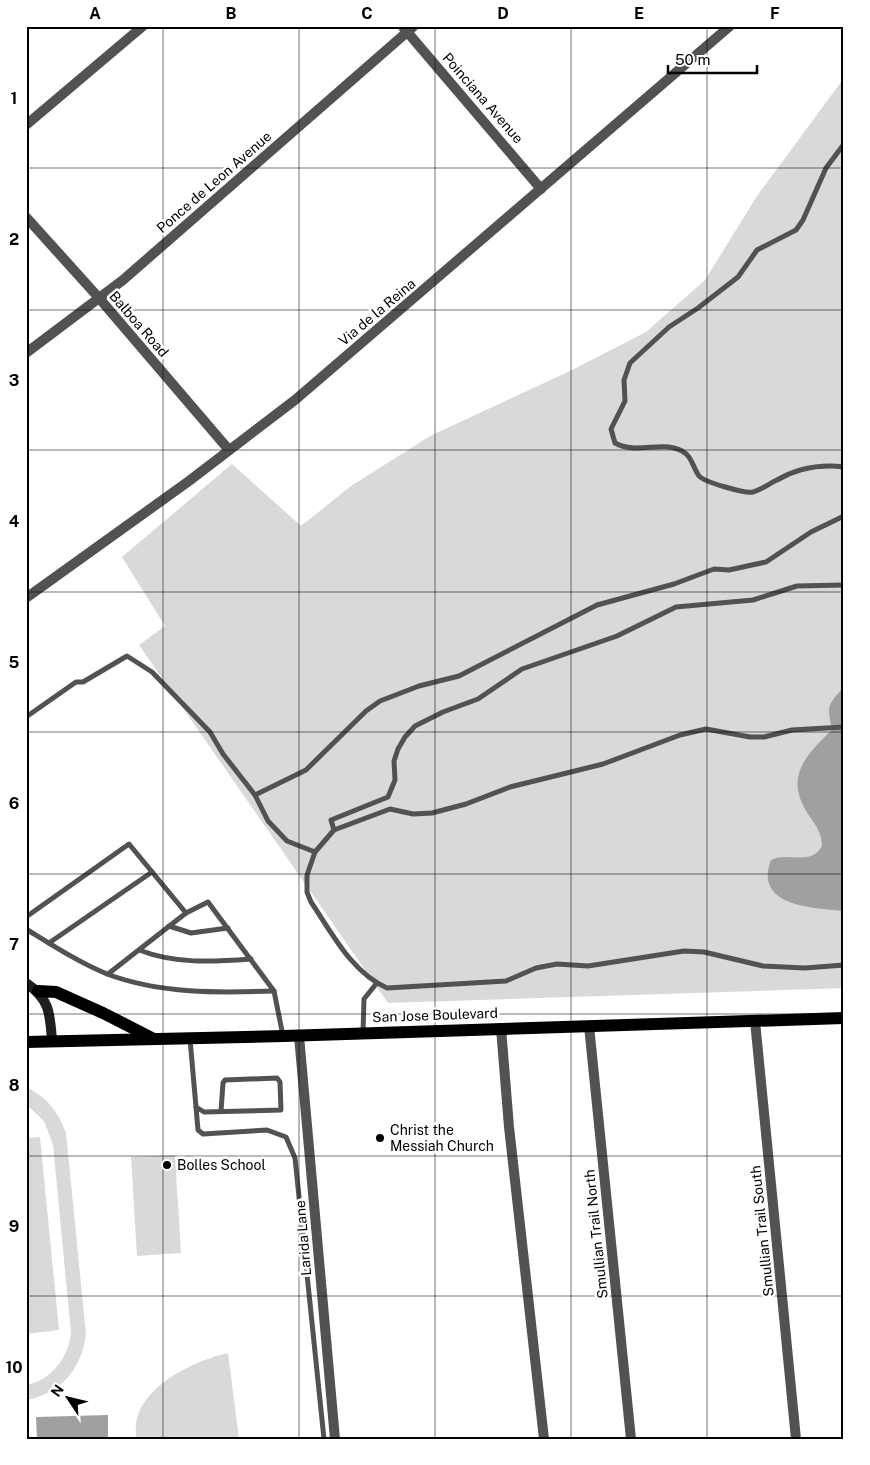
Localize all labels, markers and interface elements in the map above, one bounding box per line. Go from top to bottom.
text: A [89,4,101,23]
text: B [226,4,237,23]
text: C [361,4,373,23]
text: D [497,4,509,23]
text: E [634,4,644,23]
text: F [770,4,780,23]
scale bar [668,42,756,74]
street label: Poinciana Avenue [439,50,527,146]
text: 50 m [675,51,710,68]
text: 1 [11,89,17,108]
street label: Ponce de Leon Avenue [154,128,274,236]
text: 2 [9,230,19,249]
street label: Via de la Reina [335,275,419,349]
street label: Balboa Road [106,288,172,360]
text: 3 [9,371,19,390]
text: 4 [9,512,20,531]
text: 5 [9,653,20,672]
text: 6 [9,794,19,813]
text: 7 [9,935,19,954]
street label: San Jose Boulevard [372,1005,498,1025]
text: 8 [9,1076,20,1095]
place label: Christ the Messiah Church [390,1122,494,1154]
marker: Christ the Messiah Church [374,1132,386,1144]
place label: Bolles School [177,1157,266,1173]
marker: Bolles School [161,1159,173,1171]
street label: Smullian Trail South [747,1165,777,1297]
street label: Smullian Trail North [581,1169,611,1299]
street label: Larida Lane [292,1200,314,1276]
text: 9 [9,1217,19,1236]
text: 10 [5,1358,23,1377]
north arrow [42,1372,92,1422]
text: N [48,1381,67,1400]

